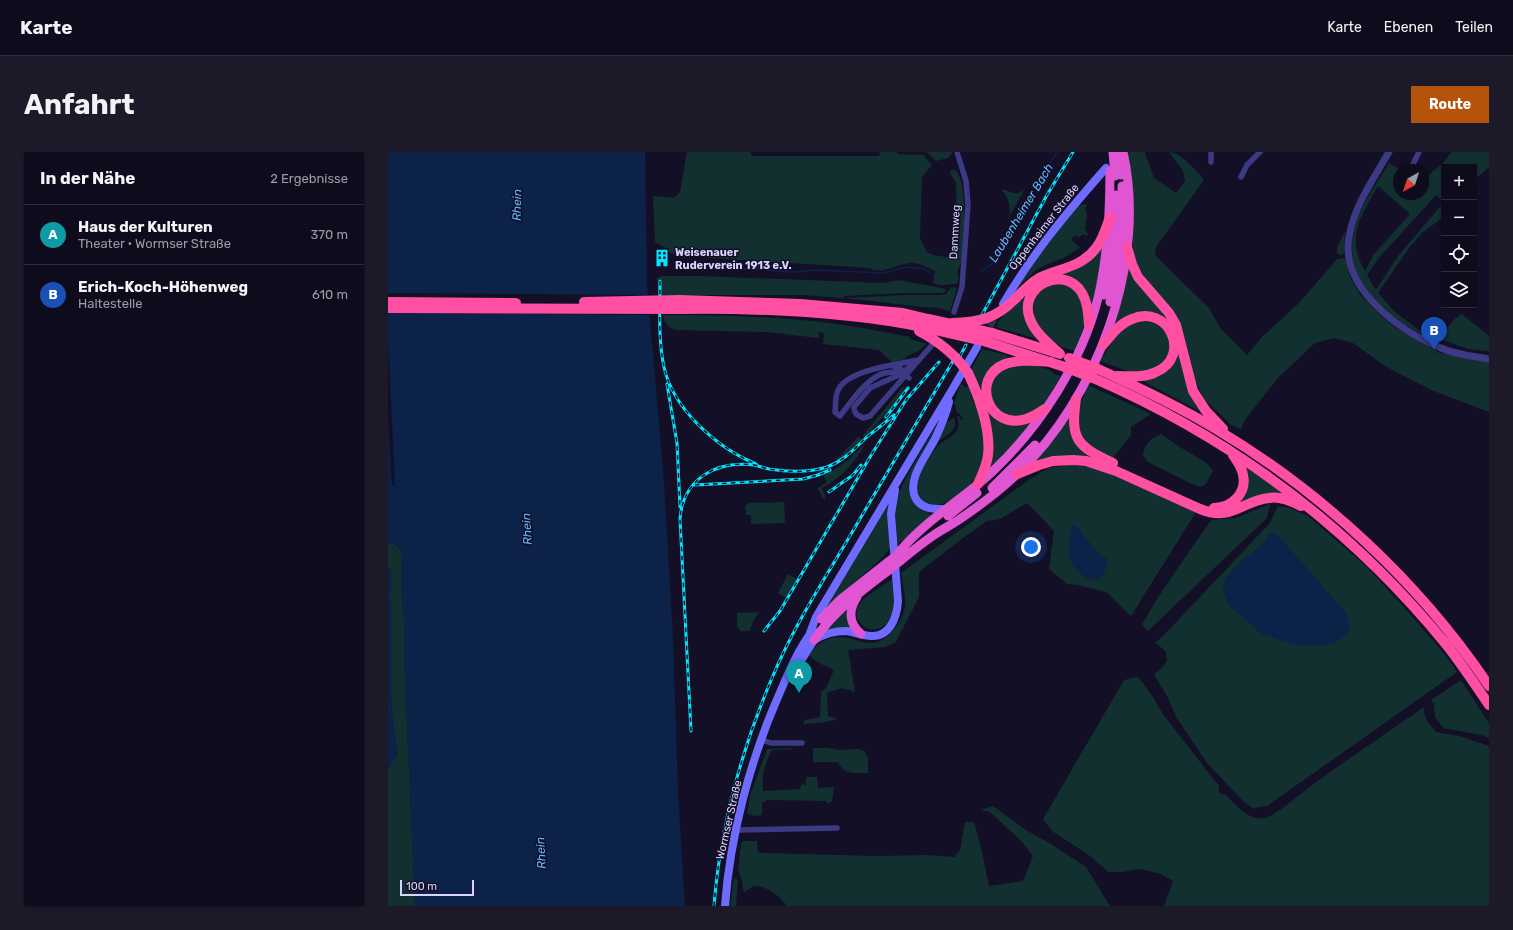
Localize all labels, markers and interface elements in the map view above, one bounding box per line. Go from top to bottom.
text: Karte [20,16,72,39]
text: Karte [1327,19,1362,36]
text: Ebenen [1384,19,1433,36]
text: Teilen [1455,19,1493,36]
button: Route [1411,86,1489,123]
text: Anfahrt [24,88,135,121]
water label: Laubenheimer Bach [986,161,1056,265]
north arrow [1393,164,1429,200]
map controls [1441,164,1477,308]
button: + [1441,164,1477,200]
text: In der Nähe [40,168,135,188]
text: 2 Ergebnisse [270,171,348,186]
street label: Oppenheimer Straße [1006,181,1082,273]
water label: Rhein [510,189,524,221]
button: − [1441,200,1477,236]
street label: Dammweg [947,204,963,260]
text: Haus der Kulturen [78,218,213,236]
text: A [48,227,58,242]
text: 370 m [311,227,348,242]
text: Theater · Wormser Straße [78,236,231,251]
button: locate [1441,236,1477,272]
place label: Weisenauer Ruderverein 1913 e.V. [675,246,792,272]
building icon: Weisenauer Ruderverein 1913 e.V. [652,248,672,268]
button: layers [1441,272,1477,308]
text: Erich-Koch-Höhenweg [78,278,248,296]
text: B [48,287,58,302]
text: 610 m [312,287,348,302]
text: Haltestelle [78,296,143,311]
pin: B [1421,317,1447,350]
water label: Rhein [519,513,535,545]
your location [1021,537,1041,557]
pin: A [786,660,812,693]
street label: Wormser Straße [714,779,744,861]
water label: Rhein [533,837,549,869]
scale bar [400,878,474,897]
text: 100 m [406,880,437,893]

